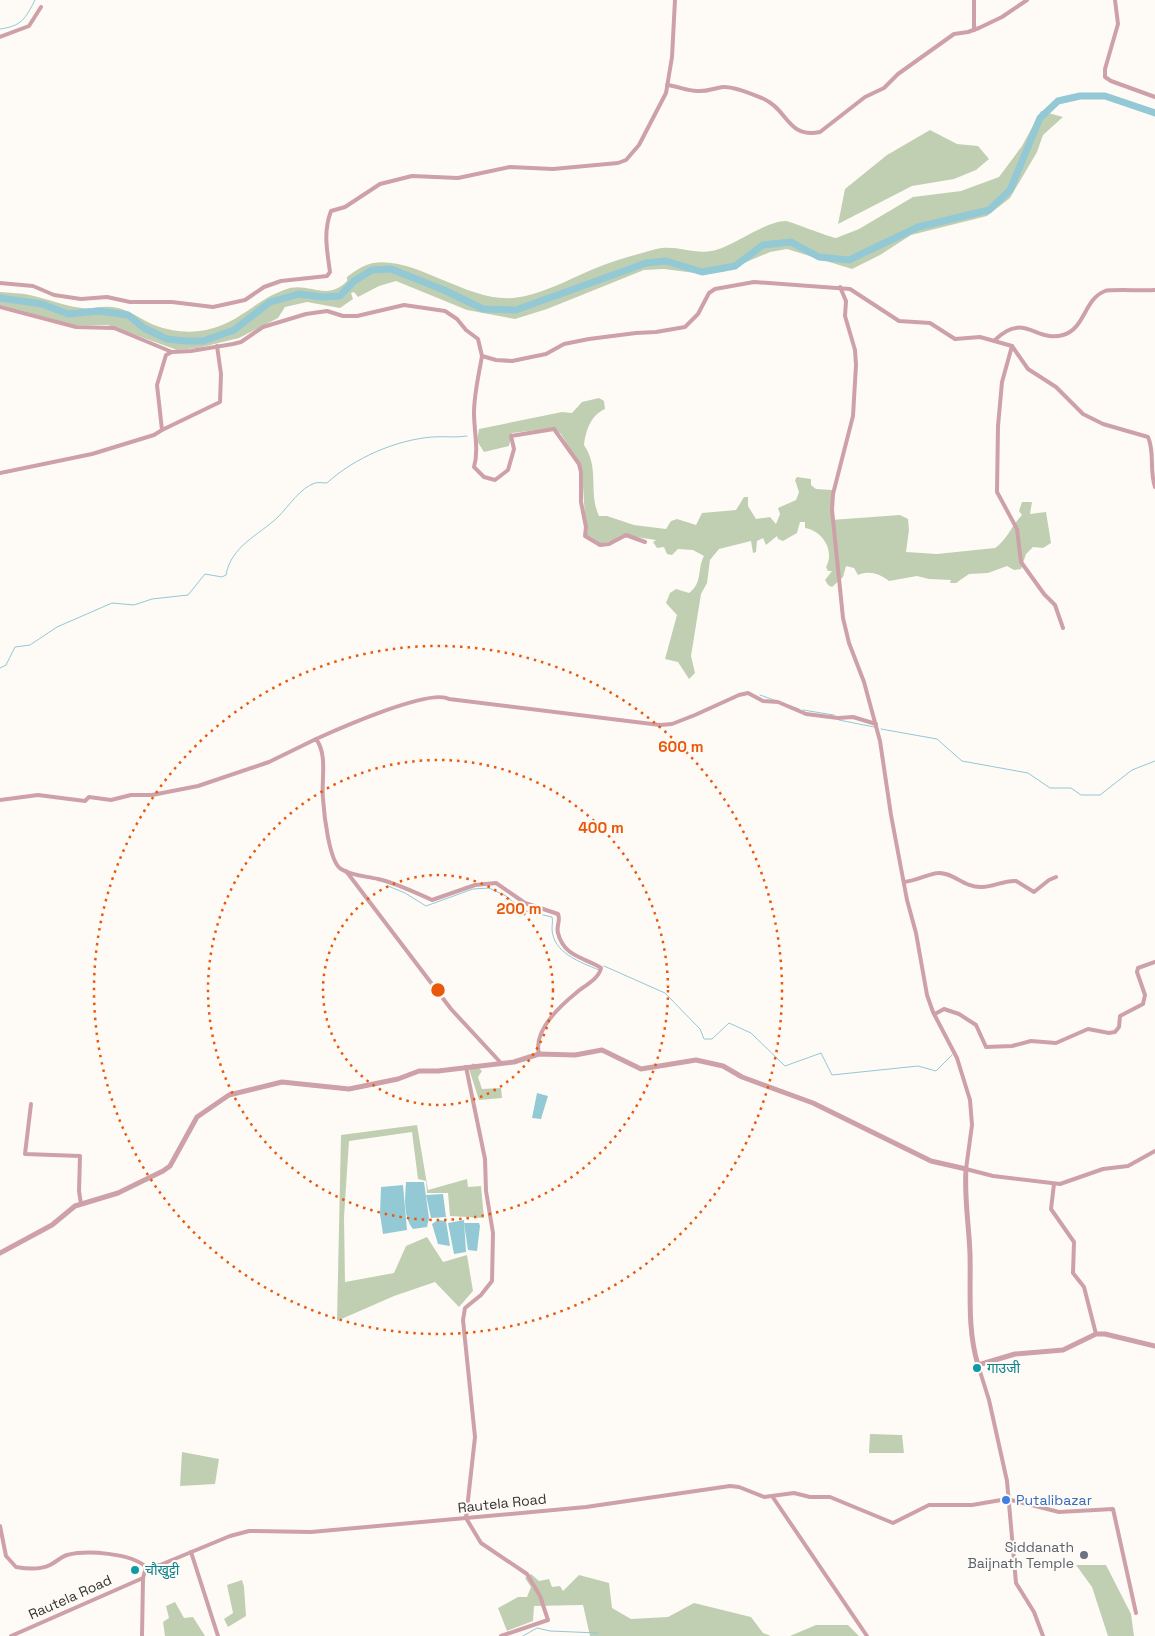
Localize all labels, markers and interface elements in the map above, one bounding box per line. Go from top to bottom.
text: 600 m [658,737,704,756]
text: 400 m [578,818,624,837]
text: 200 m [497,899,541,918]
centre of rings [429,981,447,999]
place label: गाउजी [987,1359,1021,1377]
marker: गाउजी [971,1362,983,1374]
street label: Rautela Road [457,1489,547,1517]
place label: Putalibazar [1016,1491,1092,1509]
marker: Putalibazar [1000,1494,1012,1506]
place label: Siddanath Baijnath Temple [967,1538,1074,1572]
marker: Siddanath Baijnath Temple [1078,1549,1090,1561]
place label: चौखुट्टी [145,1561,180,1580]
marker: चौखुट्टी [129,1564,141,1576]
street label: Rautela Road [26,1571,114,1623]

